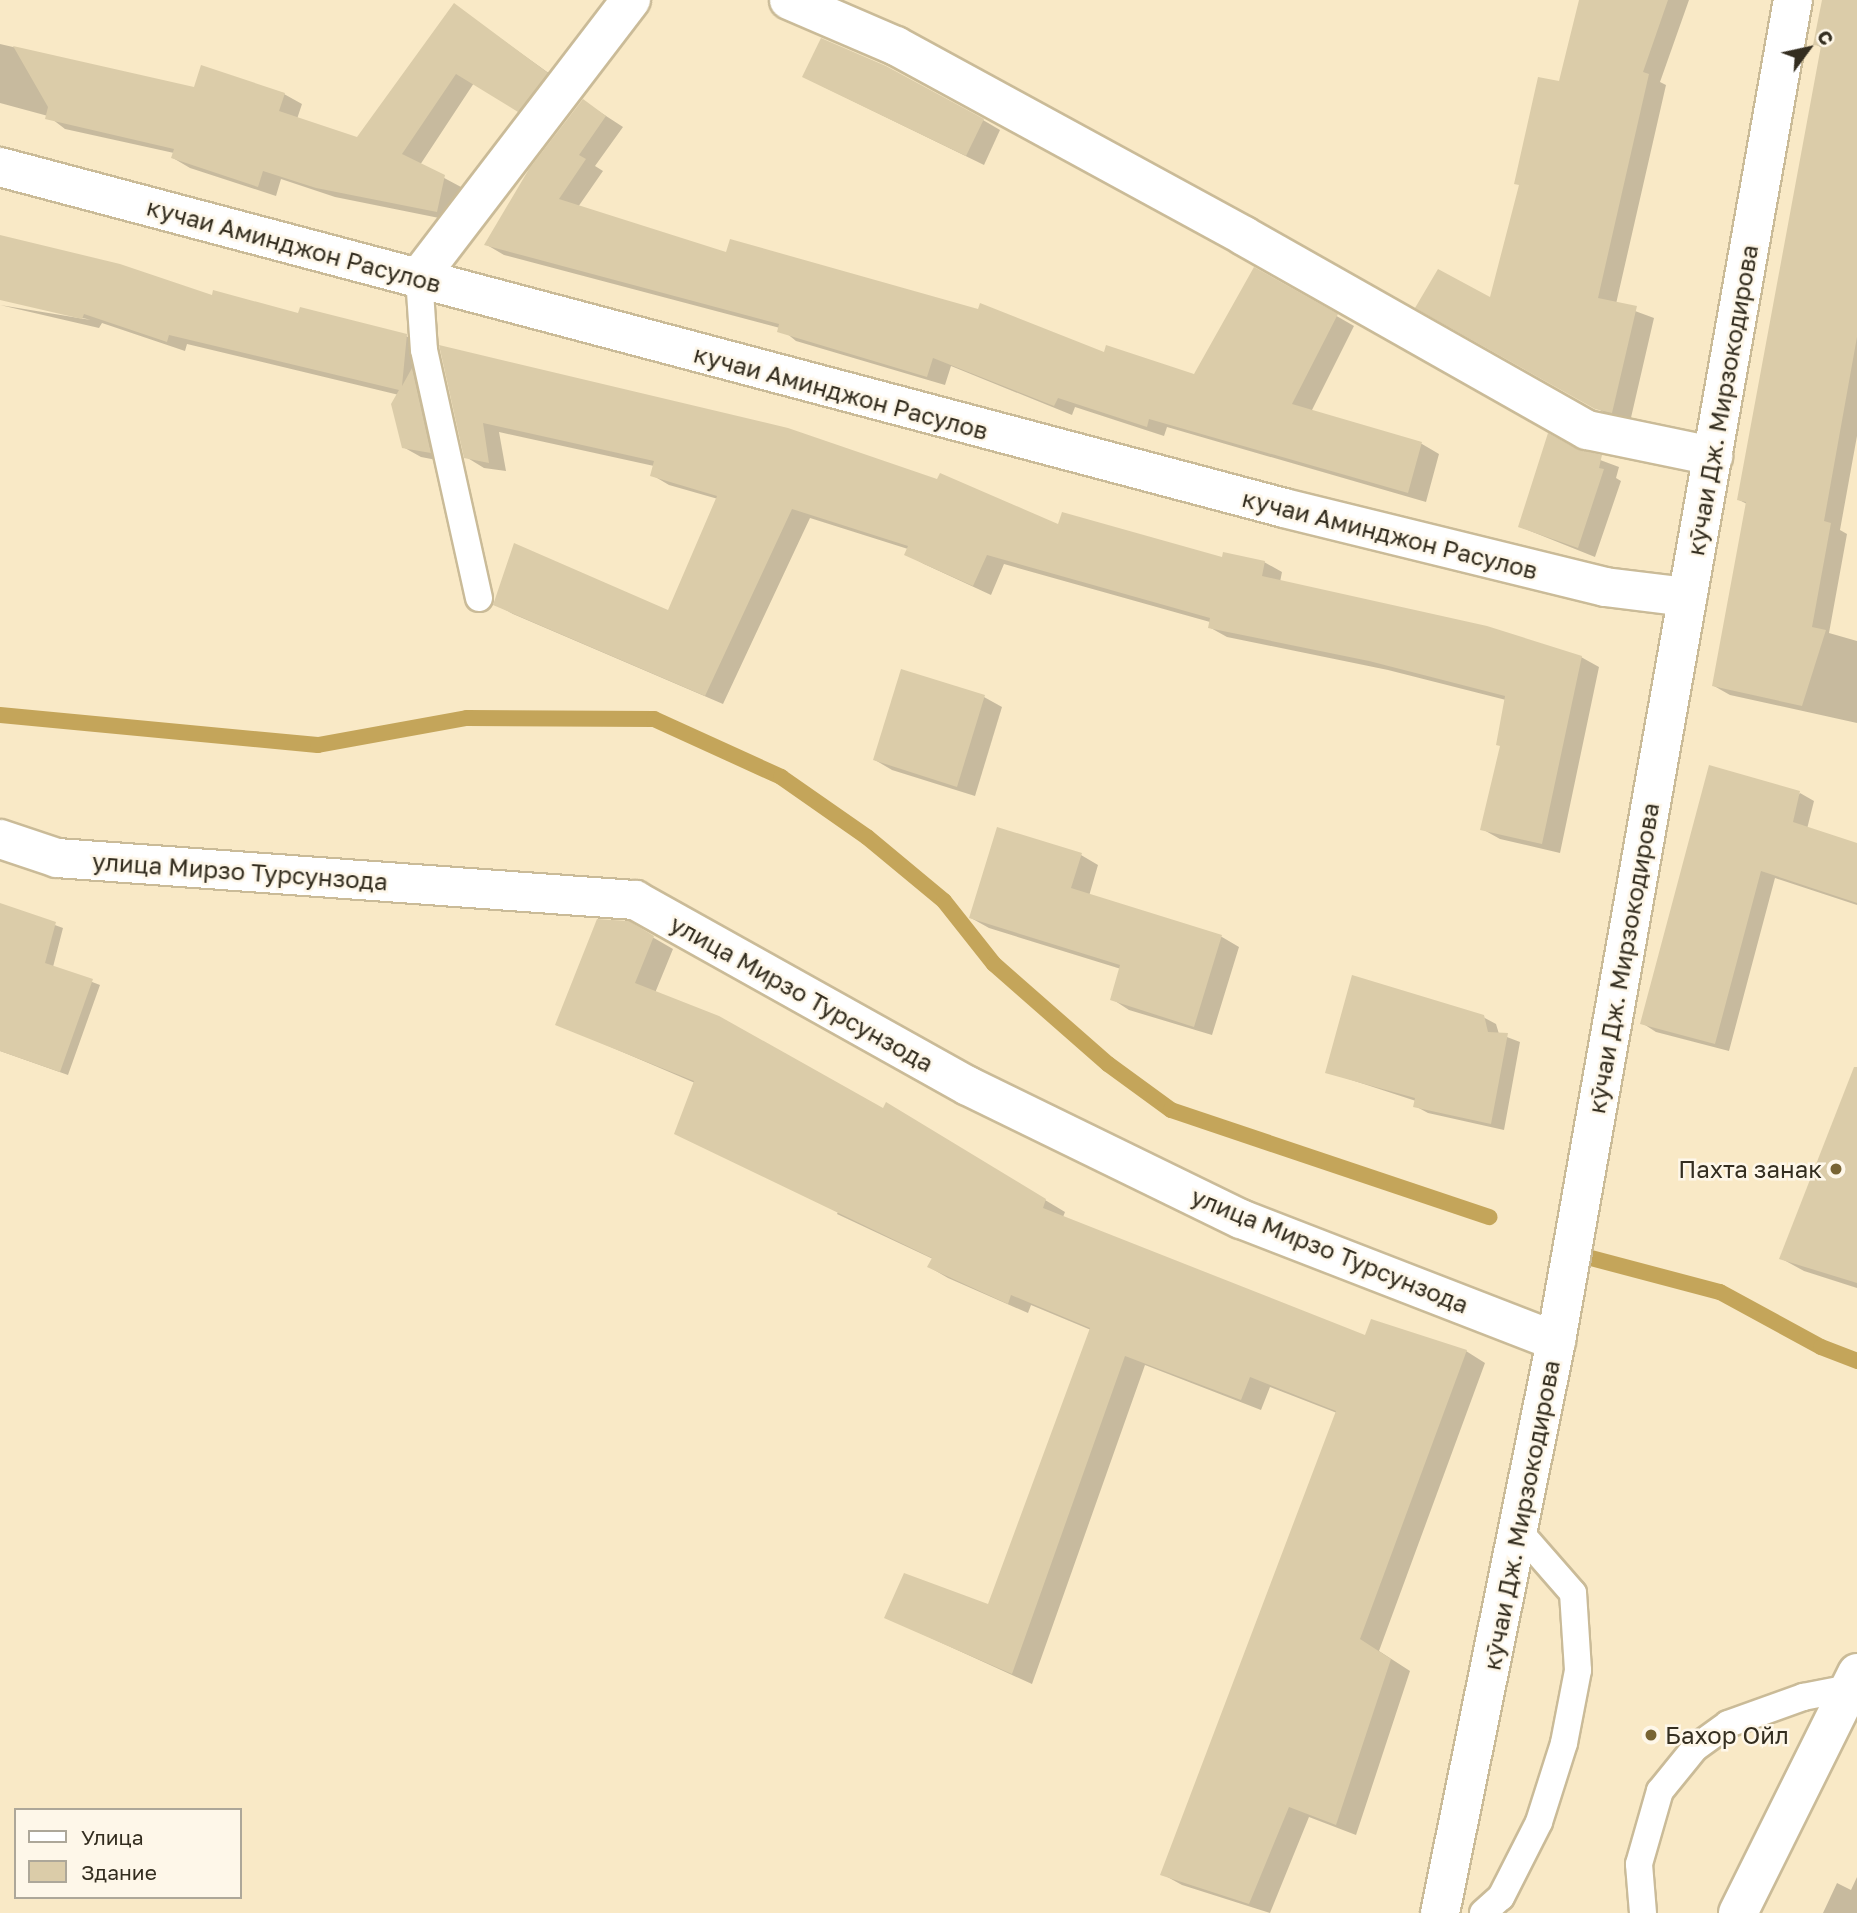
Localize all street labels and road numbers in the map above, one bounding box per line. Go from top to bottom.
street label: кучаи Аминджон Расулов [144,192,444,298]
street label: кӯчаи Дж. Мирзокодирова [1680,242,1764,558]
street label: кучаи Аминджон Расулов [691,339,991,445]
street label: кучаи Аминджон Расулов [1239,483,1541,585]
street label: кӯчаи Дж. Мирзокодирова [1581,800,1665,1116]
street label: улица Мирзо Турсунзода [91,846,389,896]
street label: улица Мирзо Турсунзода [665,909,939,1077]
street label: улица Мирзо Турсунзода [1187,1181,1473,1319]
street label: кӯчаи Дж. Мирзокодирова [1477,1358,1565,1672]

